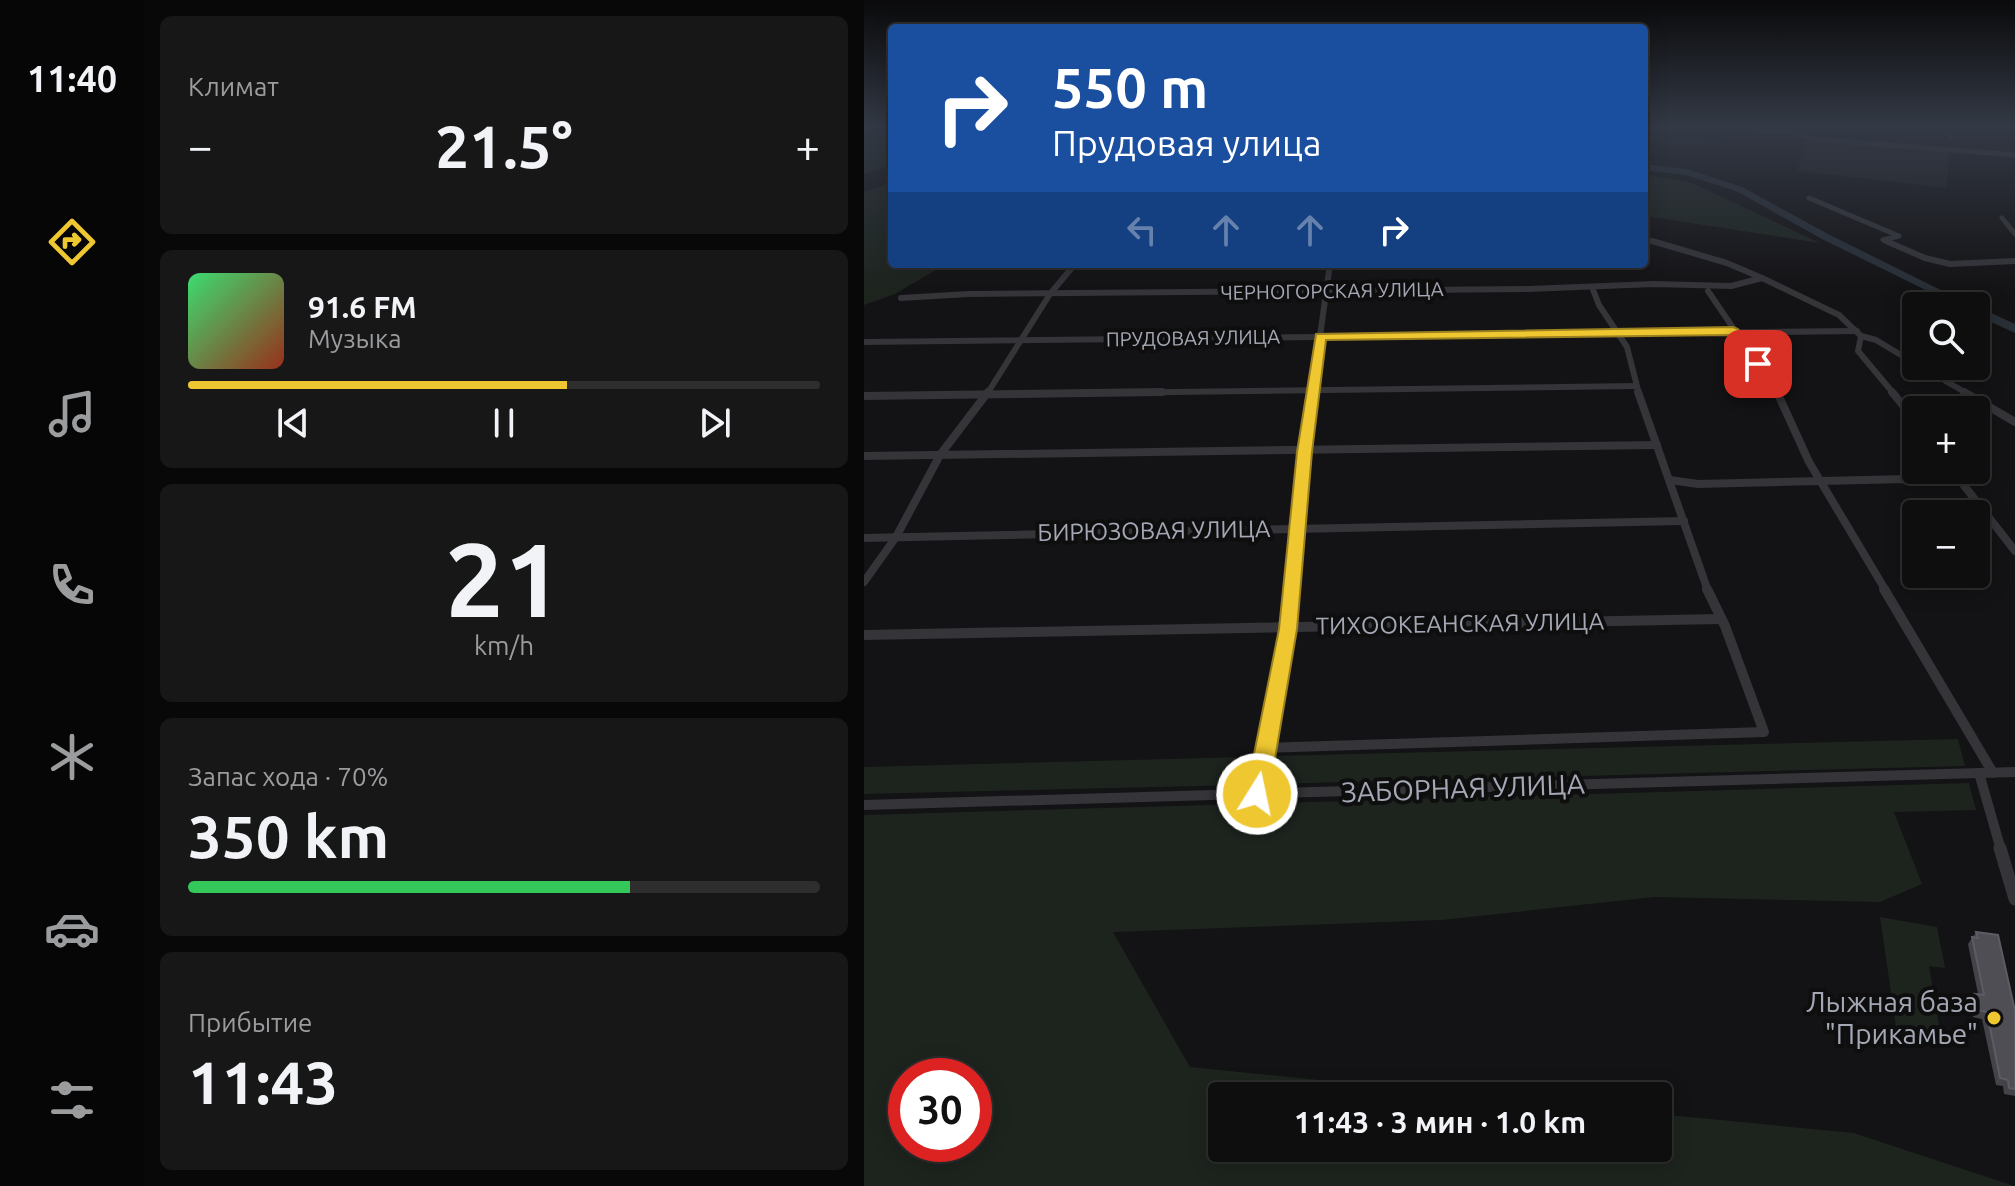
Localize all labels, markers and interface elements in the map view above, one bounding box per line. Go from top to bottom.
icon: right [920,56,1024,160]
text: 550 m [1052,56,1208,119]
text: 11:40 [27,58,117,99]
text: Климат [188,72,279,101]
text: 21.5° [435,112,573,179]
text: − [188,121,213,170]
text: + [795,121,820,170]
text: Прудовая улица [1052,122,1321,163]
icon: left [1120,208,1164,252]
icon: ahead [1204,208,1248,252]
icon: ahead [1288,208,1332,252]
icon: right [1372,208,1416,252]
icon: directions [44,214,100,270]
street label: ЧЕРНОГОРСКАЯ УЛИЦА [1220,277,1444,304]
text: 91.6 FM [308,290,417,324]
map controls [1902,292,1990,588]
button: search [1902,292,1990,380]
text: Музыка [308,324,402,353]
street label: ПРУДОВАЯ УЛИЦА [1106,324,1280,351]
pin [1724,330,1792,398]
icon: arrive [1736,342,1780,386]
icon: music [44,386,100,442]
button: + [1902,396,1990,484]
icon: previous [271,401,315,445]
icon: pause [482,401,526,445]
icon: next [693,401,737,445]
button: − [1902,500,1990,588]
street label: БИРЮЗОВАЯ УЛИЦА [1037,515,1271,546]
text: 21 [445,520,563,637]
icon: phone [44,557,100,613]
street label: ТИХООКЕАНСКАЯ УЛИЦА [1316,607,1605,640]
text: km/h [474,631,534,660]
icon: climate [44,729,100,785]
position arrow [1215,752,1299,836]
text: Запас хода · 70% [188,762,388,791]
street label: ЗАБОРНАЯ УЛИЦА [1341,768,1585,807]
text: 350 km [188,802,389,869]
icon: car [44,901,100,957]
place label: Лыжная база "Прикамье" [1806,986,1978,1049]
text: Прибытие [188,1008,312,1037]
marker: Лыжная база "Прикамье" [1985,1009,2003,1027]
text: 11:43 [188,1048,338,1115]
speed limit sign: 30 [888,1058,992,1162]
icon: filters [44,1072,100,1128]
text: 11:43 · 3 мин · 1.0 km [1294,1105,1586,1139]

